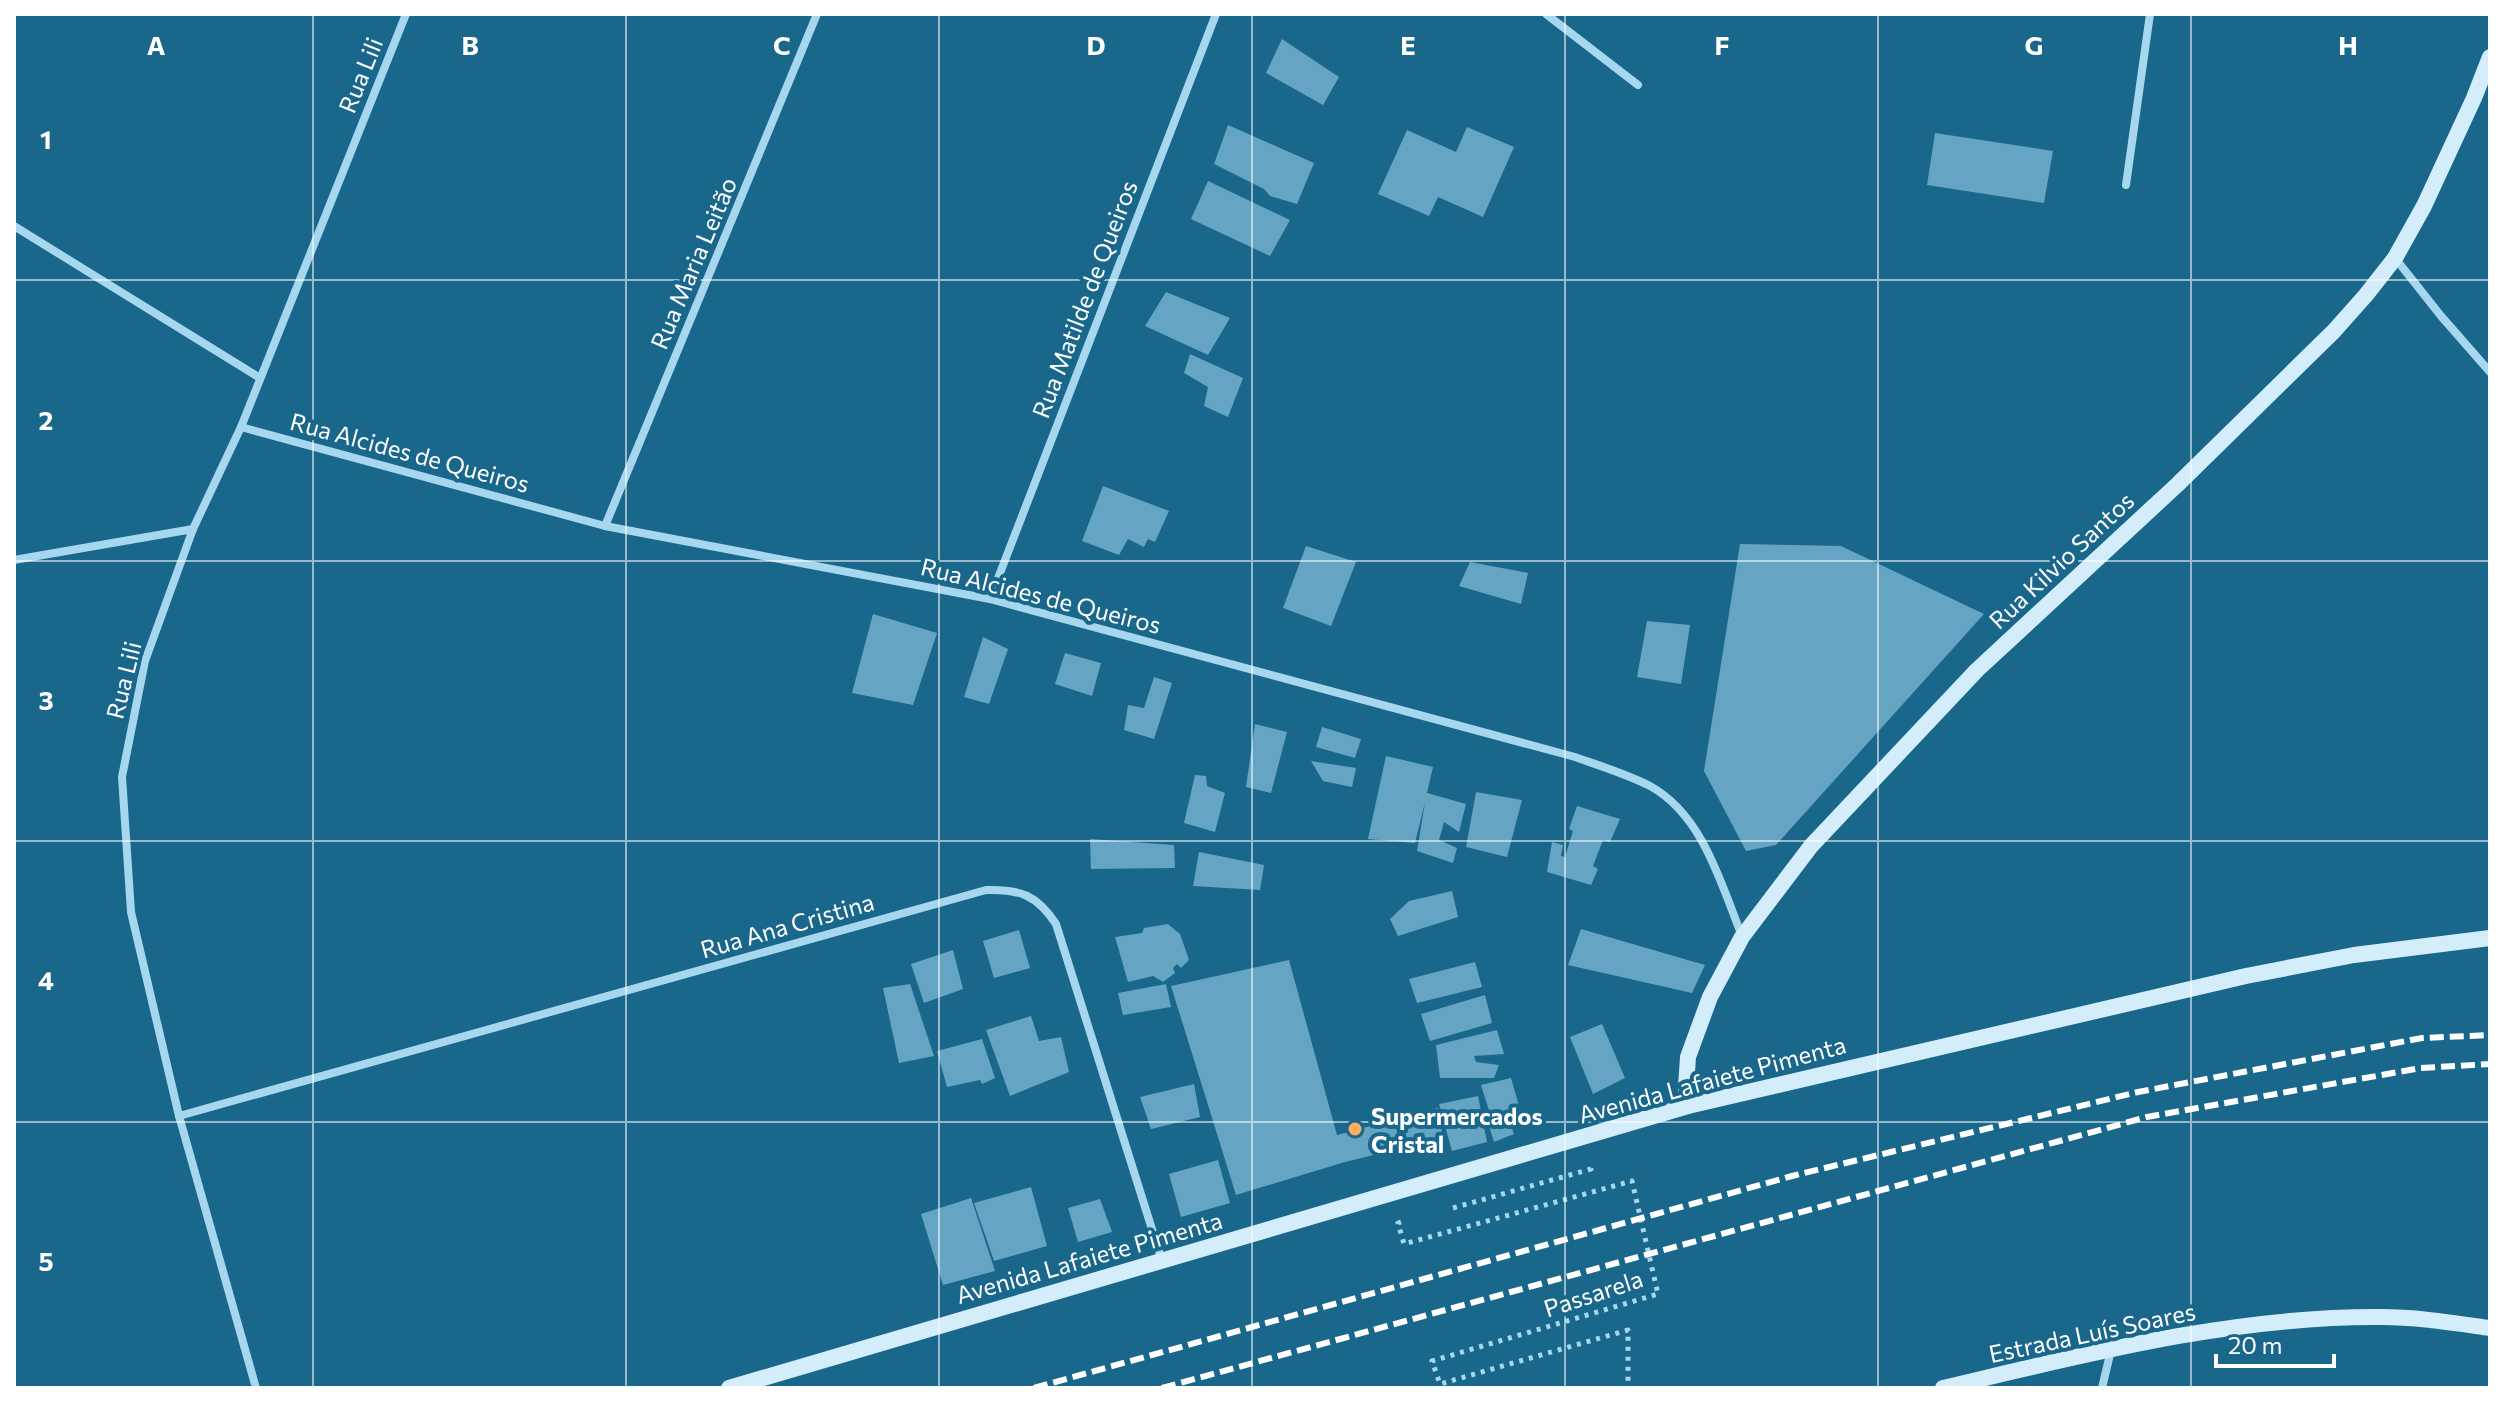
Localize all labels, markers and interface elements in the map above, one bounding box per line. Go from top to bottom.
text: A [147,29,166,60]
text: B [461,29,479,60]
text: C [773,29,791,60]
text: D [1086,29,1106,60]
text: E [1400,29,1416,60]
text: F [1714,29,1730,60]
text: G [2025,29,2043,60]
text: H [2338,29,2358,60]
street label: Rua Lili [332,33,388,117]
text: 1 [40,123,52,154]
street label: Rua Maria Leitão [644,173,742,353]
street label: Rua Matilde de Queiros [1025,176,1143,422]
text: 2 [39,404,53,435]
street label: Rua Alcides de Queiros [287,406,533,498]
street label: Rua Kilvio Santos [1983,486,2139,634]
street label: Rua Alcides de Queiros [918,551,1164,639]
street label: Rua Lili [99,638,147,722]
text: 3 [38,684,54,715]
street label: Rua Ana Cristina [697,886,877,964]
text: 4 [38,964,54,995]
street label: Avenida Lafaiete Pimenta [1575,1029,1849,1129]
place label: Supermercados Cristal [1371,1101,1543,1158]
marker: Supermercados Cristal [1346,1120,1364,1138]
street label: Avenida Lafaiete Pimenta [952,1205,1226,1309]
text: 5 [38,1245,54,1276]
street label: Passarela [1540,1263,1646,1323]
street label: Estrada Luís Soares [1986,1296,2198,1368]
scale bar [2216,1318,2334,1368]
text: 20 m [2228,1330,2282,1359]

